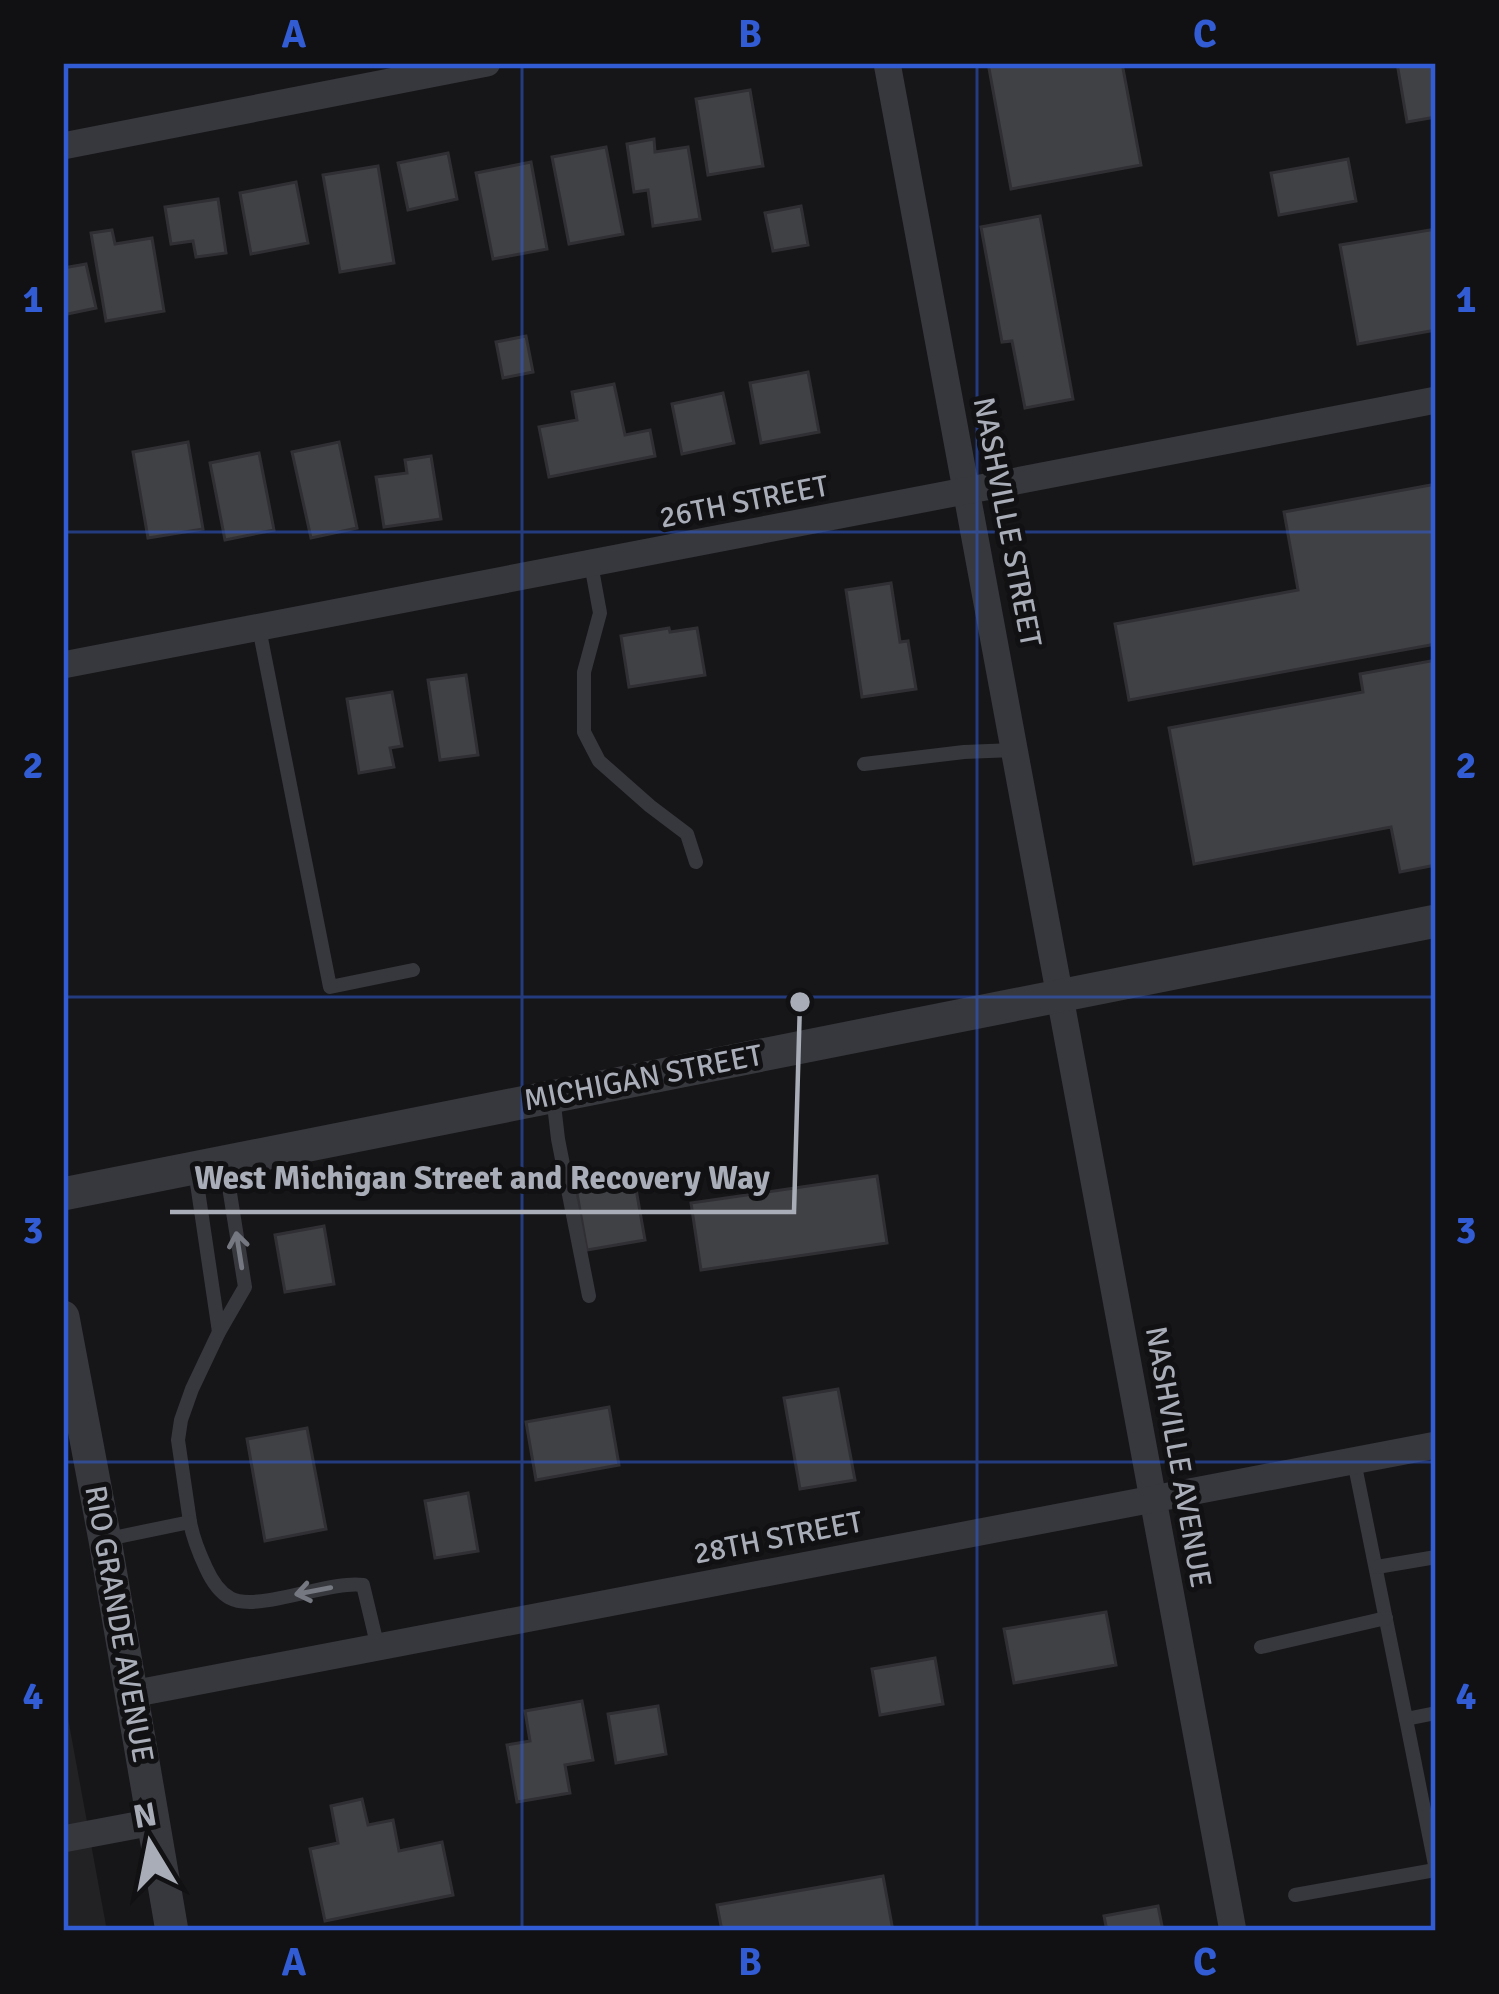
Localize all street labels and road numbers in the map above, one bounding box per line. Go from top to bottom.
street label: NASHVILLE STREET [965,394,1049,650]
street label: 26TH STREET [656,467,832,537]
street label: MICHIGAN STREET [521,1037,766,1119]
street label: NASHVILLE AVENUE [1137,1324,1219,1590]
street label: RIO GRANDE AVENUE [76,1483,162,1765]
street label: 28TH STREET [690,1503,866,1573]

